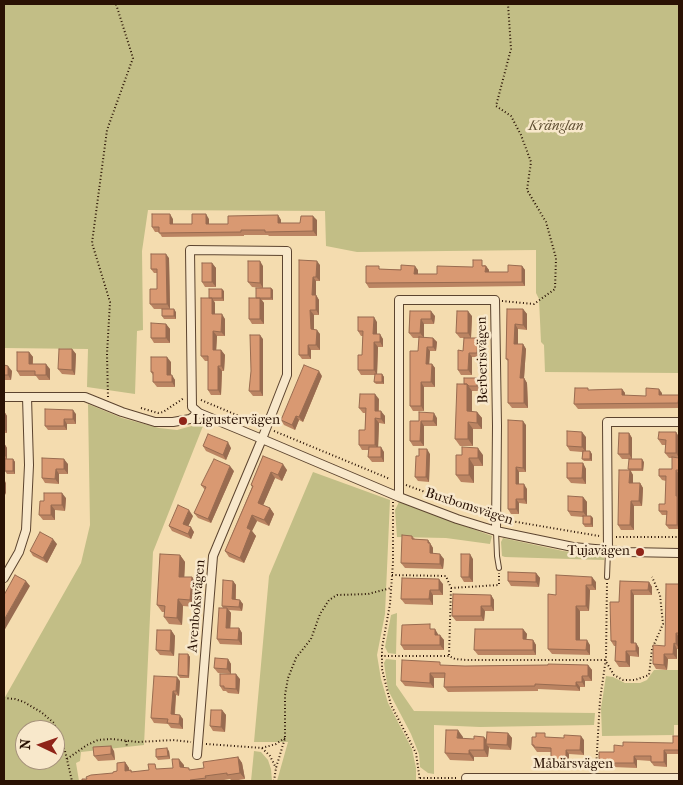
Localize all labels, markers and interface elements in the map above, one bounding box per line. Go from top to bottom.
park label: Kränglan [528,119,584,135]
street label: Berberisvägen [474,316,492,404]
place label: Ligustervägen [193,413,280,429]
marker: Ligustervägen [177,415,189,427]
street label: Buxbomsvägen [423,485,515,529]
place label: Tujavägen [567,544,630,560]
marker: Tujavägen [634,546,646,558]
street label: Avenboksvägen [185,559,209,653]
north arrow [15,720,65,770]
text: N [17,738,34,750]
street label: Måbärsvägen [533,757,613,773]

